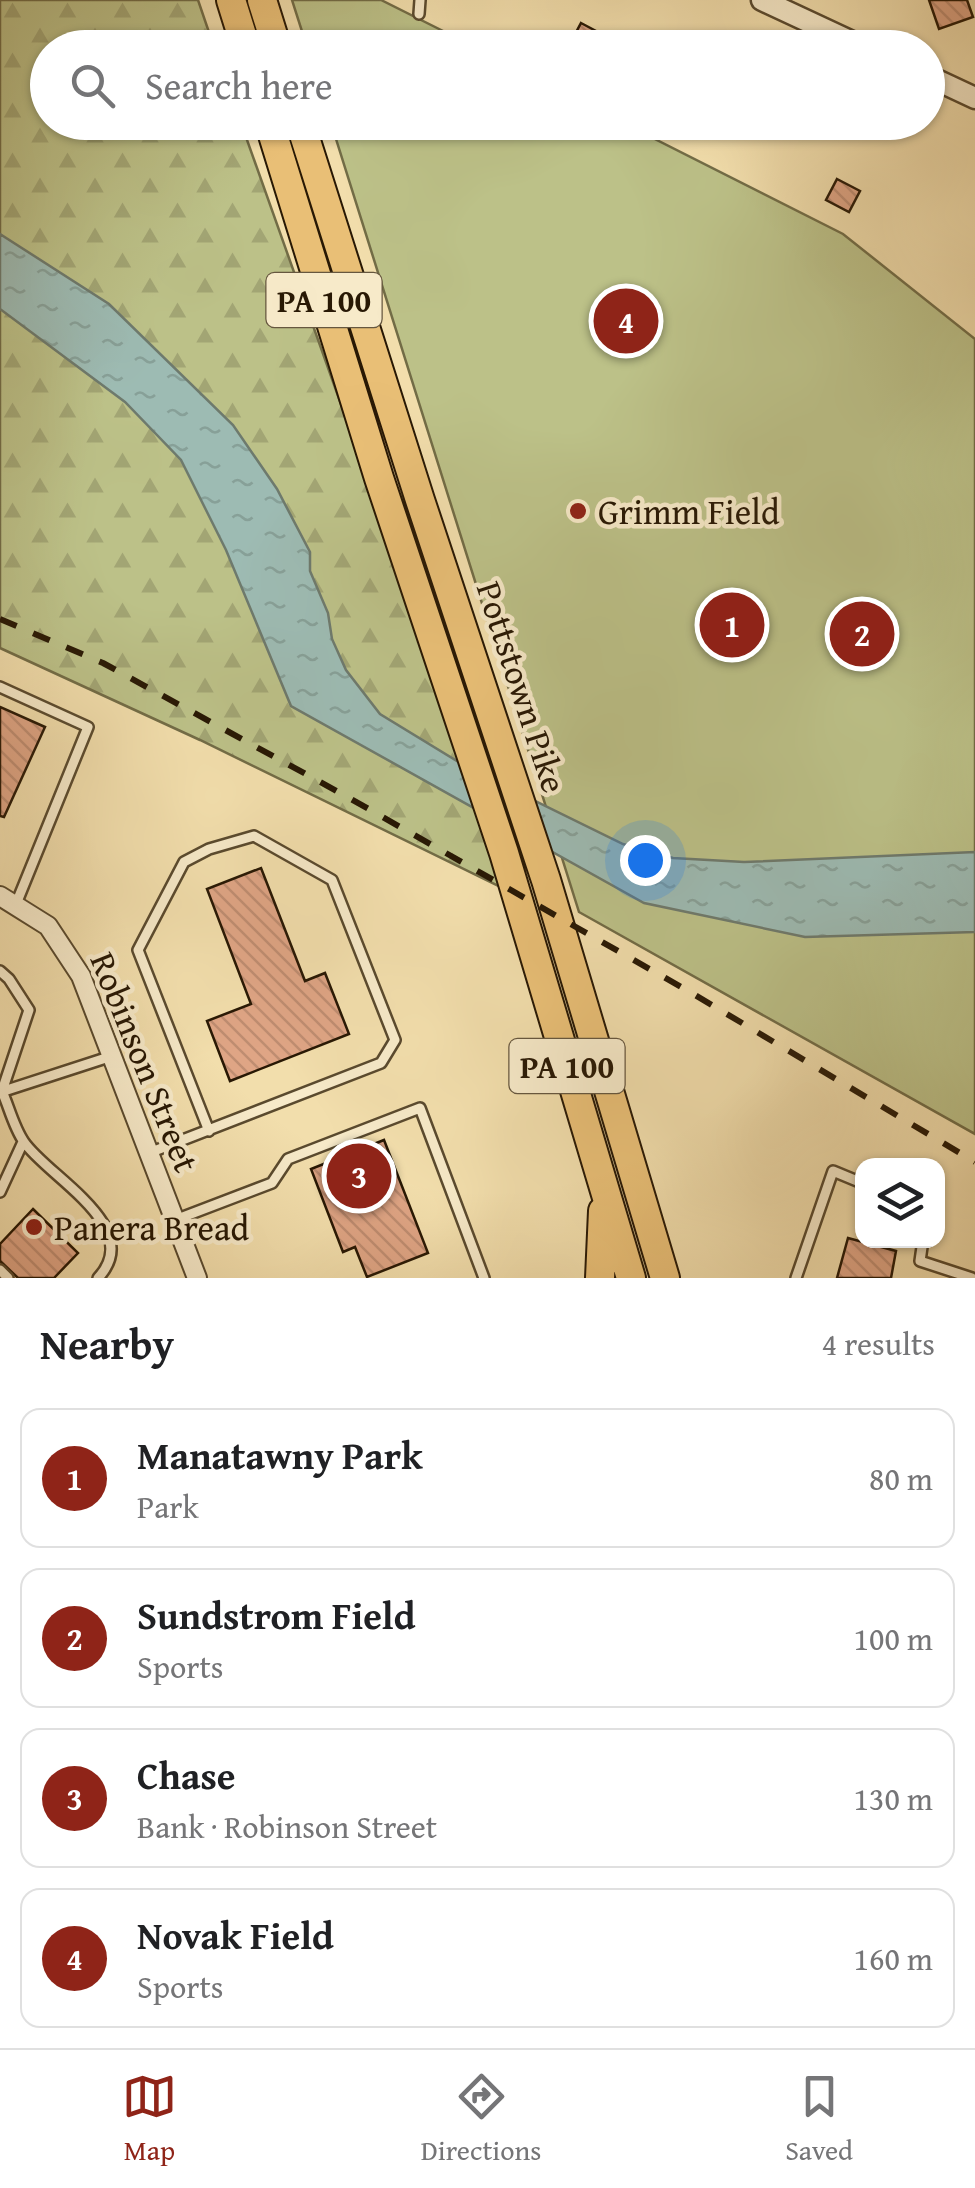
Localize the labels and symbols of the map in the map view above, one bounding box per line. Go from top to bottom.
road number: PA 100 [266,273,382,327]
pin: 4 [594,284,658,358]
place label: Grimm Field [598,486,780,537]
marker: Grimm Field [567,500,589,522]
street label: Pottstown Pike [464,575,580,799]
pin: 1 [700,588,764,662]
pin: 2 [830,596,894,672]
your location [620,835,671,886]
street label: Robinson Street [78,944,212,1180]
road number: PA 100 [510,1039,624,1093]
pin: 3 [326,1138,392,1214]
place label: Panera Bread [54,1202,249,1253]
marker: Panera Bread [23,1216,45,1238]

